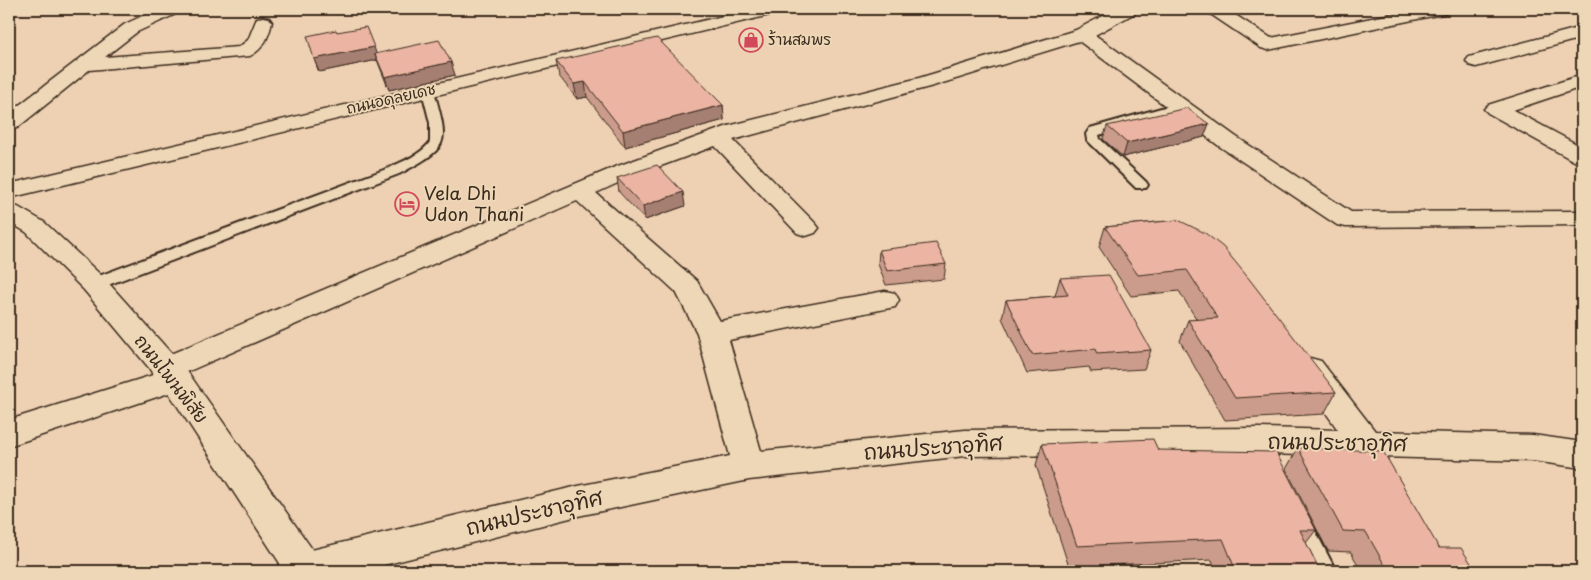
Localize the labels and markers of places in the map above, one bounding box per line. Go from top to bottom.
shop icon: ร้านสมพร [738,27,764,53]
place label: ร้านสมพร [768,27,831,50]
place label: Vela Dhi Udon Thani [424,179,524,227]
hotel icon: Vela Dhi Udon Thani [394,191,420,217]

